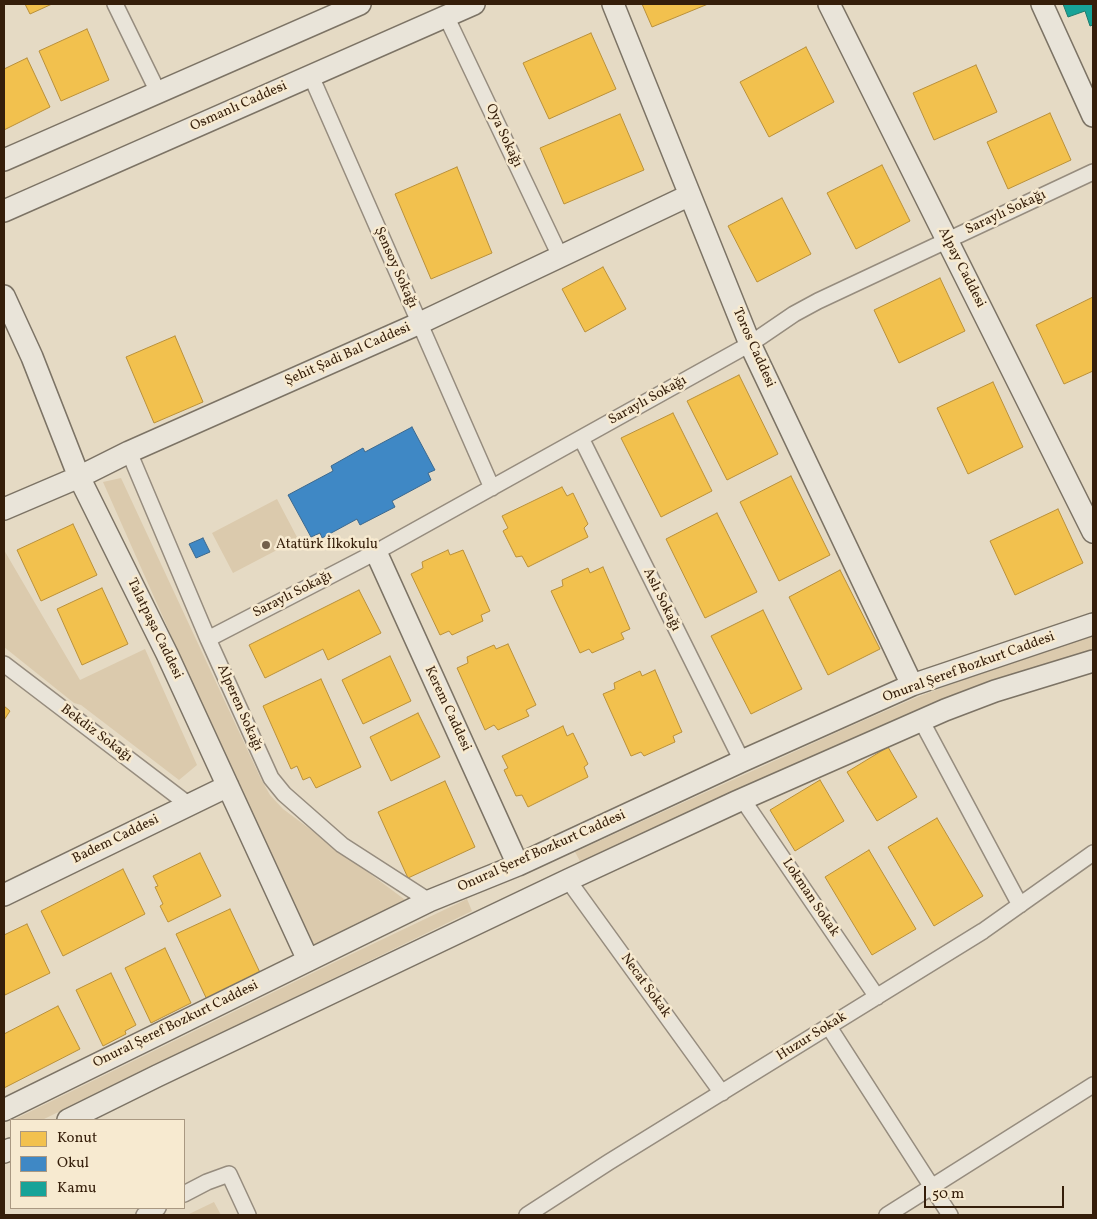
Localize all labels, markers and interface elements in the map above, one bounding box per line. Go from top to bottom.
street label: Osmanlı Caddesi [188,78,290,136]
street label: Oya Sokağı [481,101,525,171]
street label: Saraylı Sokağı [963,187,1049,239]
street label: Şensoy Sokağı [370,225,420,311]
street label: Alpay Caddesi [934,225,988,311]
street label: Toros Caddesi [728,306,778,390]
street label: Şehit Şadi Bal Caddesi [283,320,413,390]
street label: Saraylı Sokağı [606,373,690,429]
place label: Atatürk İlkokulu [276,537,378,553]
marker: Atatürk İlkokulu [260,539,272,551]
street label: Aslı Sokağı [639,566,683,634]
street label: Saraylı Sokağı [250,568,336,622]
street label: Talatpaşa Caddesi [122,576,186,682]
street label: Onural Şeref Bozkurt Caddesi [881,629,1057,707]
street label: Alperen Sokağı [212,662,266,754]
street label: Kerem Caddesi [420,664,474,754]
street label: Bekdiz Sokağı [57,702,135,766]
street label: Onural Şeref Bozkurt Caddesi [456,807,628,897]
street label: Badem Caddesi [70,812,162,868]
street label: Lokman Sokak [778,856,842,940]
street label: Necat Sokak [616,951,674,1021]
street label: Onural Şeref Bozkurt Caddesi [91,978,261,1072]
street label: Huzur Sokak [774,1009,850,1065]
legend [10,1119,185,1209]
text: Konut [57,1128,97,1149]
text: Okul [57,1153,89,1174]
scale bar [927,1176,1067,1208]
text: Kamu [57,1178,96,1199]
text: 50 m [932,1184,964,1205]

